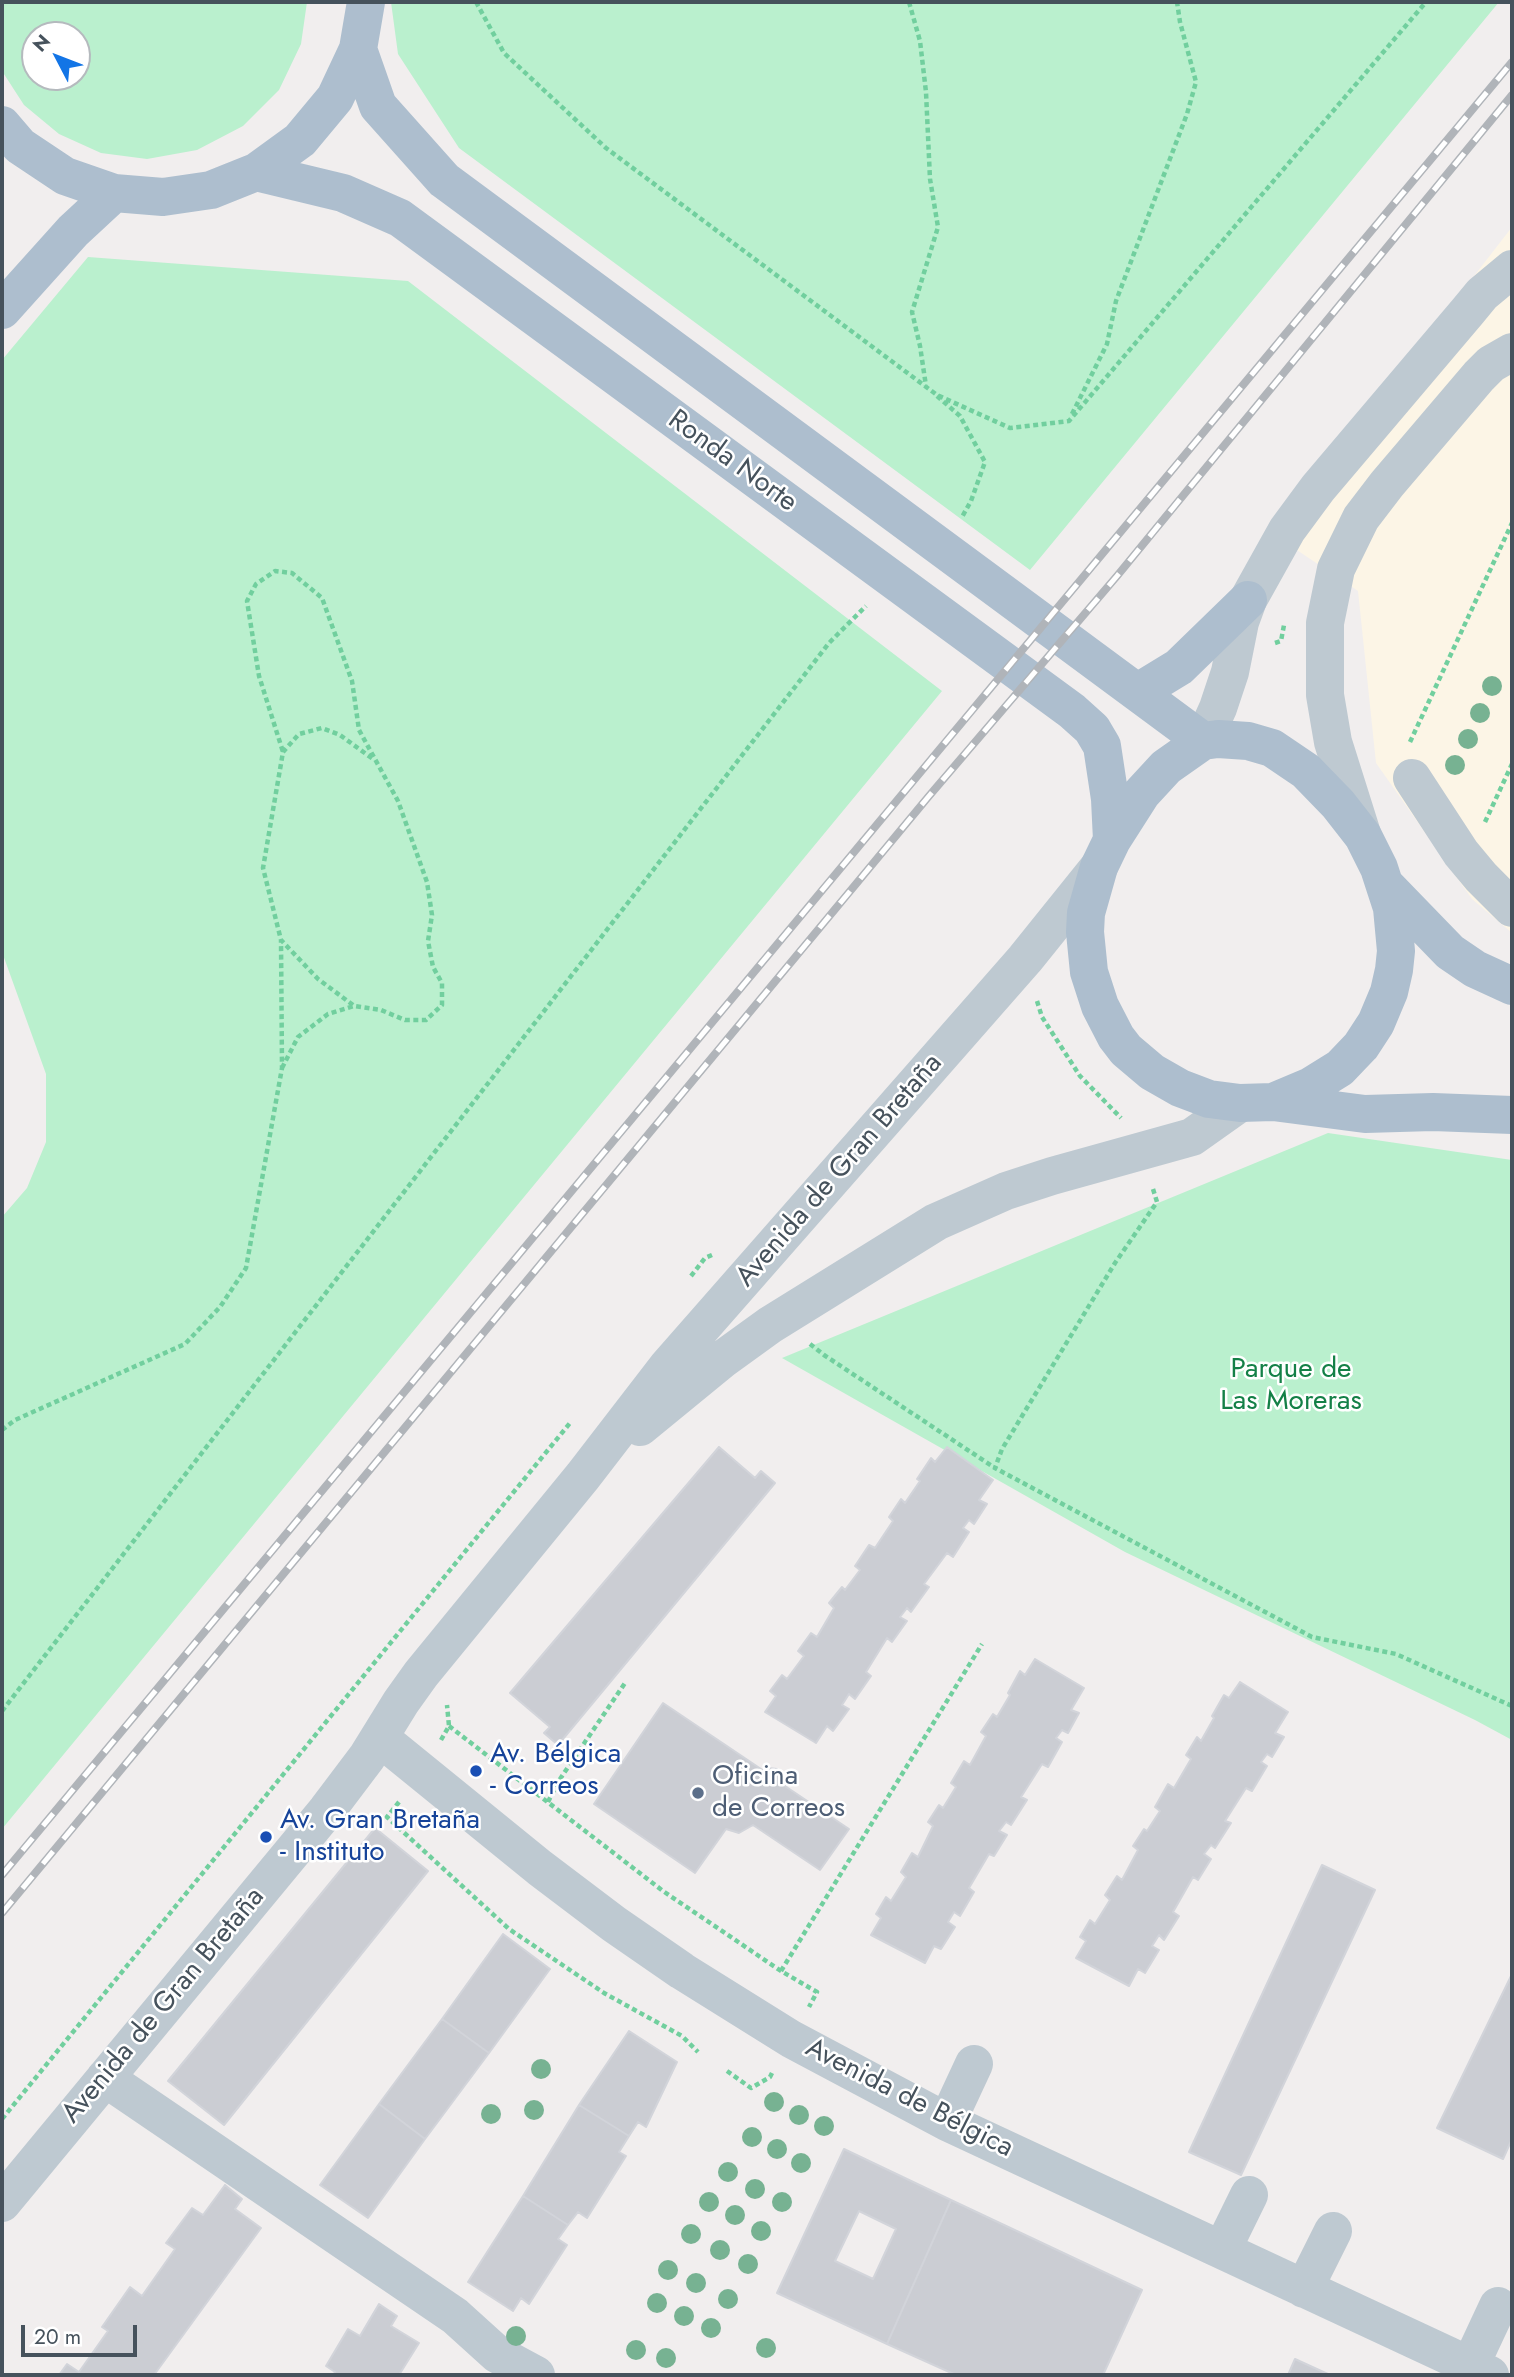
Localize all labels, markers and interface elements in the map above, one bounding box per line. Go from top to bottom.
north arrow [21,21,91,91]
text: N [26,28,57,58]
street label: Ronda Norte [661,404,803,520]
street label: Avenida de Gran Bretaña [730,1048,950,1294]
park label: Parque de Las Moreras [1220,1353,1362,1419]
place label: Av. Bélgica - Correos [490,1738,621,1804]
place label: Oficina de Correos [712,1760,845,1826]
marker: Av. Bélgica - Correos [468,1763,484,1779]
marker: Oficina de Correos [690,1785,706,1801]
place label: Av. Gran Bretaña - Instituto [280,1804,480,1870]
marker: Av. Gran Bretaña - Instituto [258,1829,274,1845]
street label: Avenida de Gran Bretaña [56,1881,272,2131]
street label: Avenida de Bélgica [800,2032,1018,2166]
scale bar [24,2310,140,2354]
text: 20 m [34,2322,81,2352]

